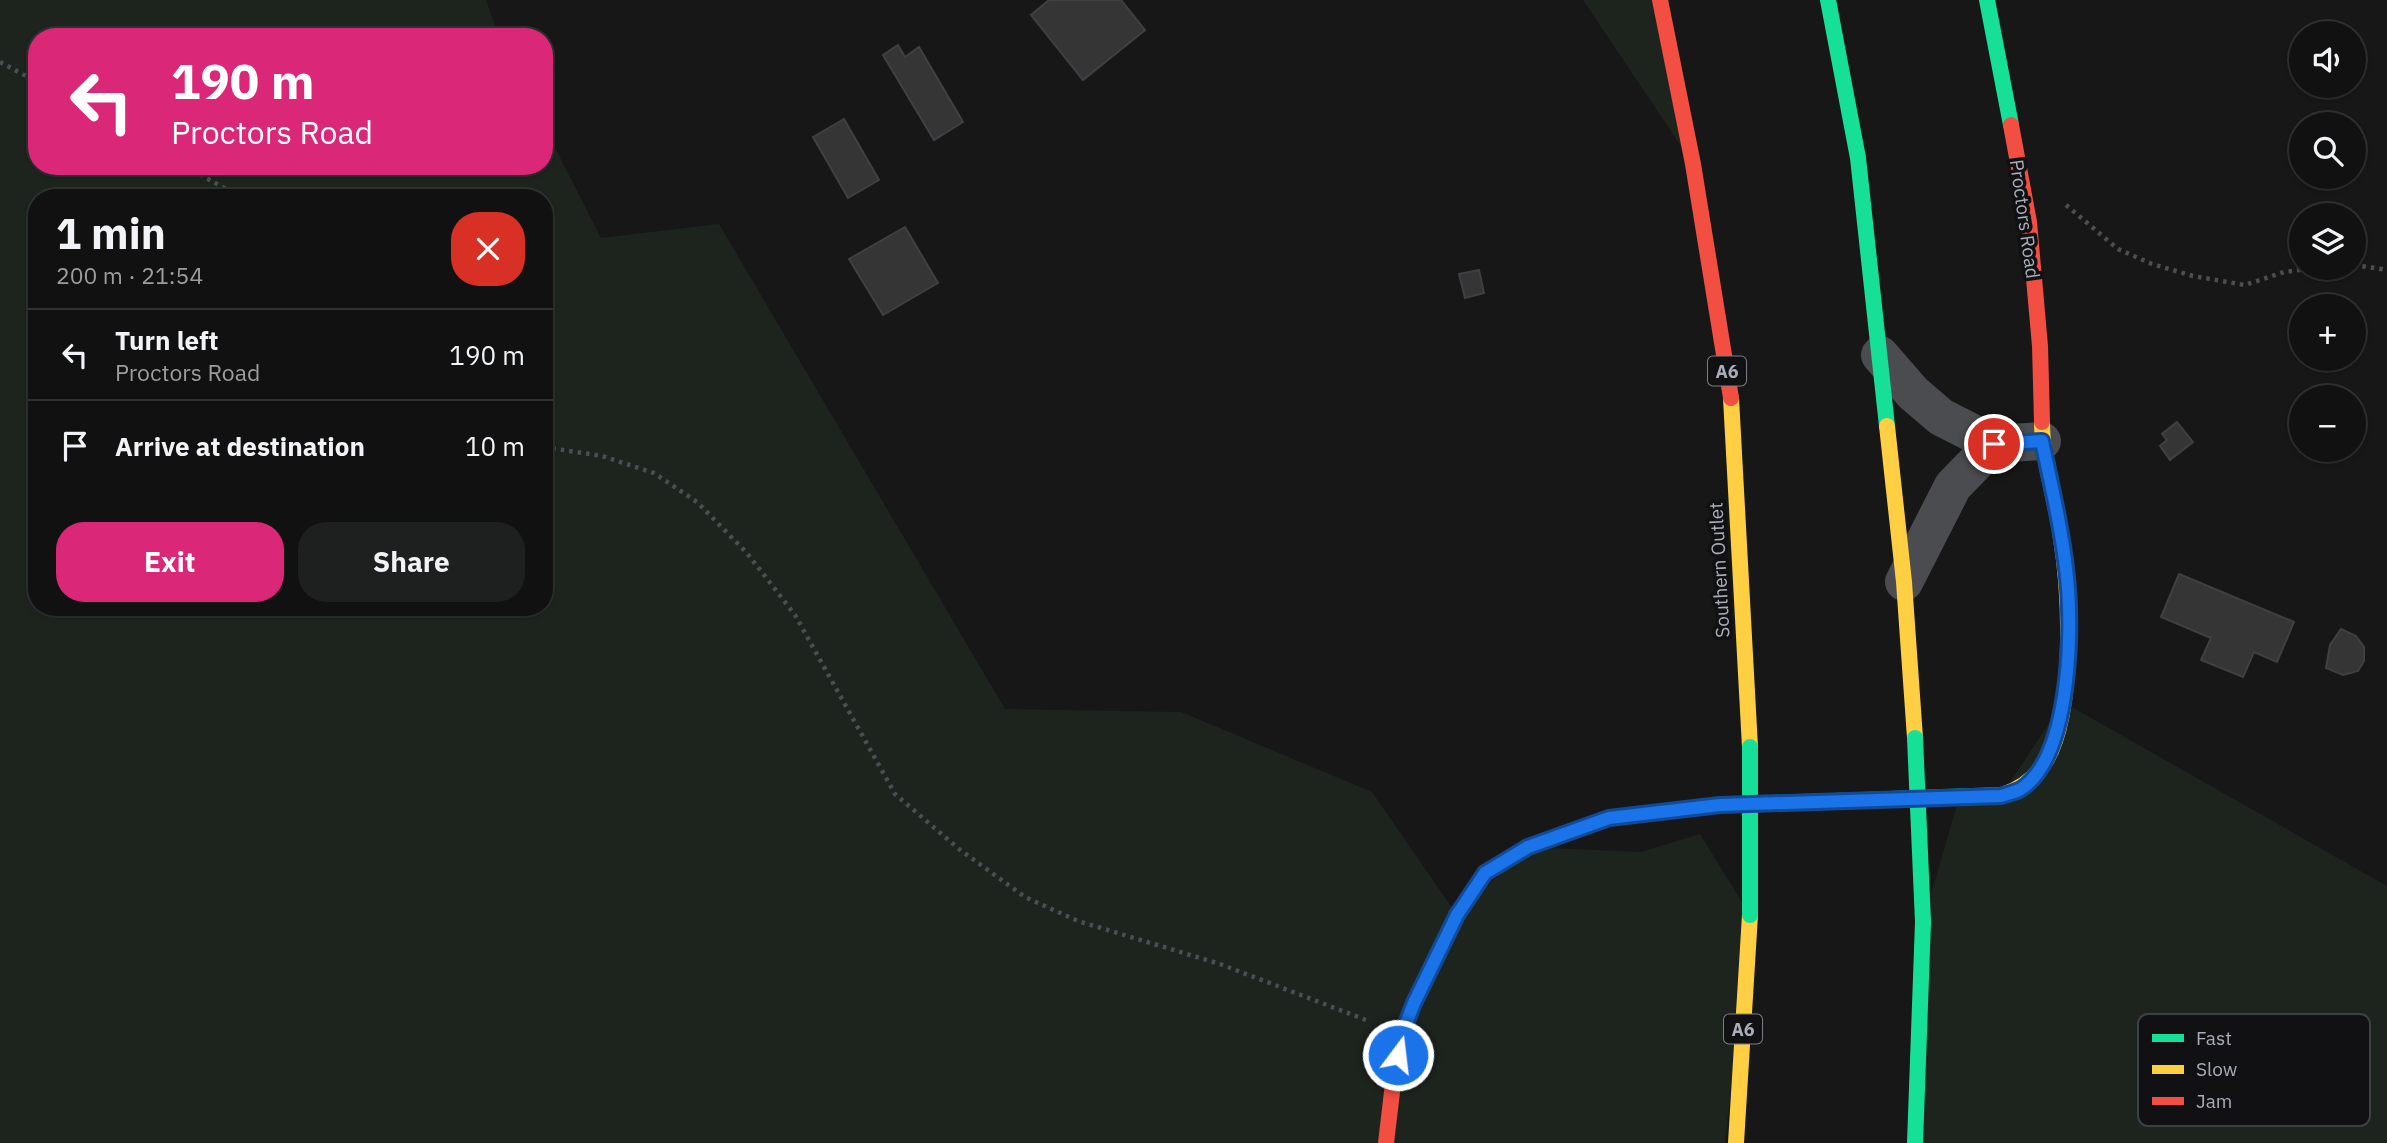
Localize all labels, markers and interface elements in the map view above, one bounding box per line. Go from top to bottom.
map controls [2289,21,2366,462]
button: sound [2289,21,2366,98]
text: 190 m [171,49,315,112]
icon: left [56,56,147,147]
text: Proctors Road [171,111,373,153]
button: search [2289,112,2366,189]
street label: Proctors Road [2005,158,2045,280]
button: layers [2289,203,2366,280]
text: 1 min [56,206,166,261]
button: close [451,212,525,286]
text: 200 m · 21:54 [56,260,203,290]
button: + [2289,294,2366,371]
text: Turn left [115,323,218,357]
icon: left [56,336,94,374]
text: 190 m [449,338,525,372]
road number: A6 [1708,356,1746,386]
text: Proctors Road [115,357,260,387]
button: − [2289,385,2366,462]
pin [1964,414,2024,474]
icon: arrive [1975,425,2013,463]
icon: arrive [56,427,94,465]
text: Arrive at destination [115,429,365,463]
text: 10 m [465,429,525,463]
street label: Southern Outlet [1703,502,1735,638]
button: Exit [56,522,284,602]
button: Share [298,522,525,602]
road number: A6 [1724,1014,1762,1044]
legend [2138,1014,2370,1126]
position arrow [1361,1018,1435,1092]
text: Fast [2196,1026,2232,1050]
text: Slow [2196,1057,2237,1081]
text: Jam [2196,1089,2232,1113]

